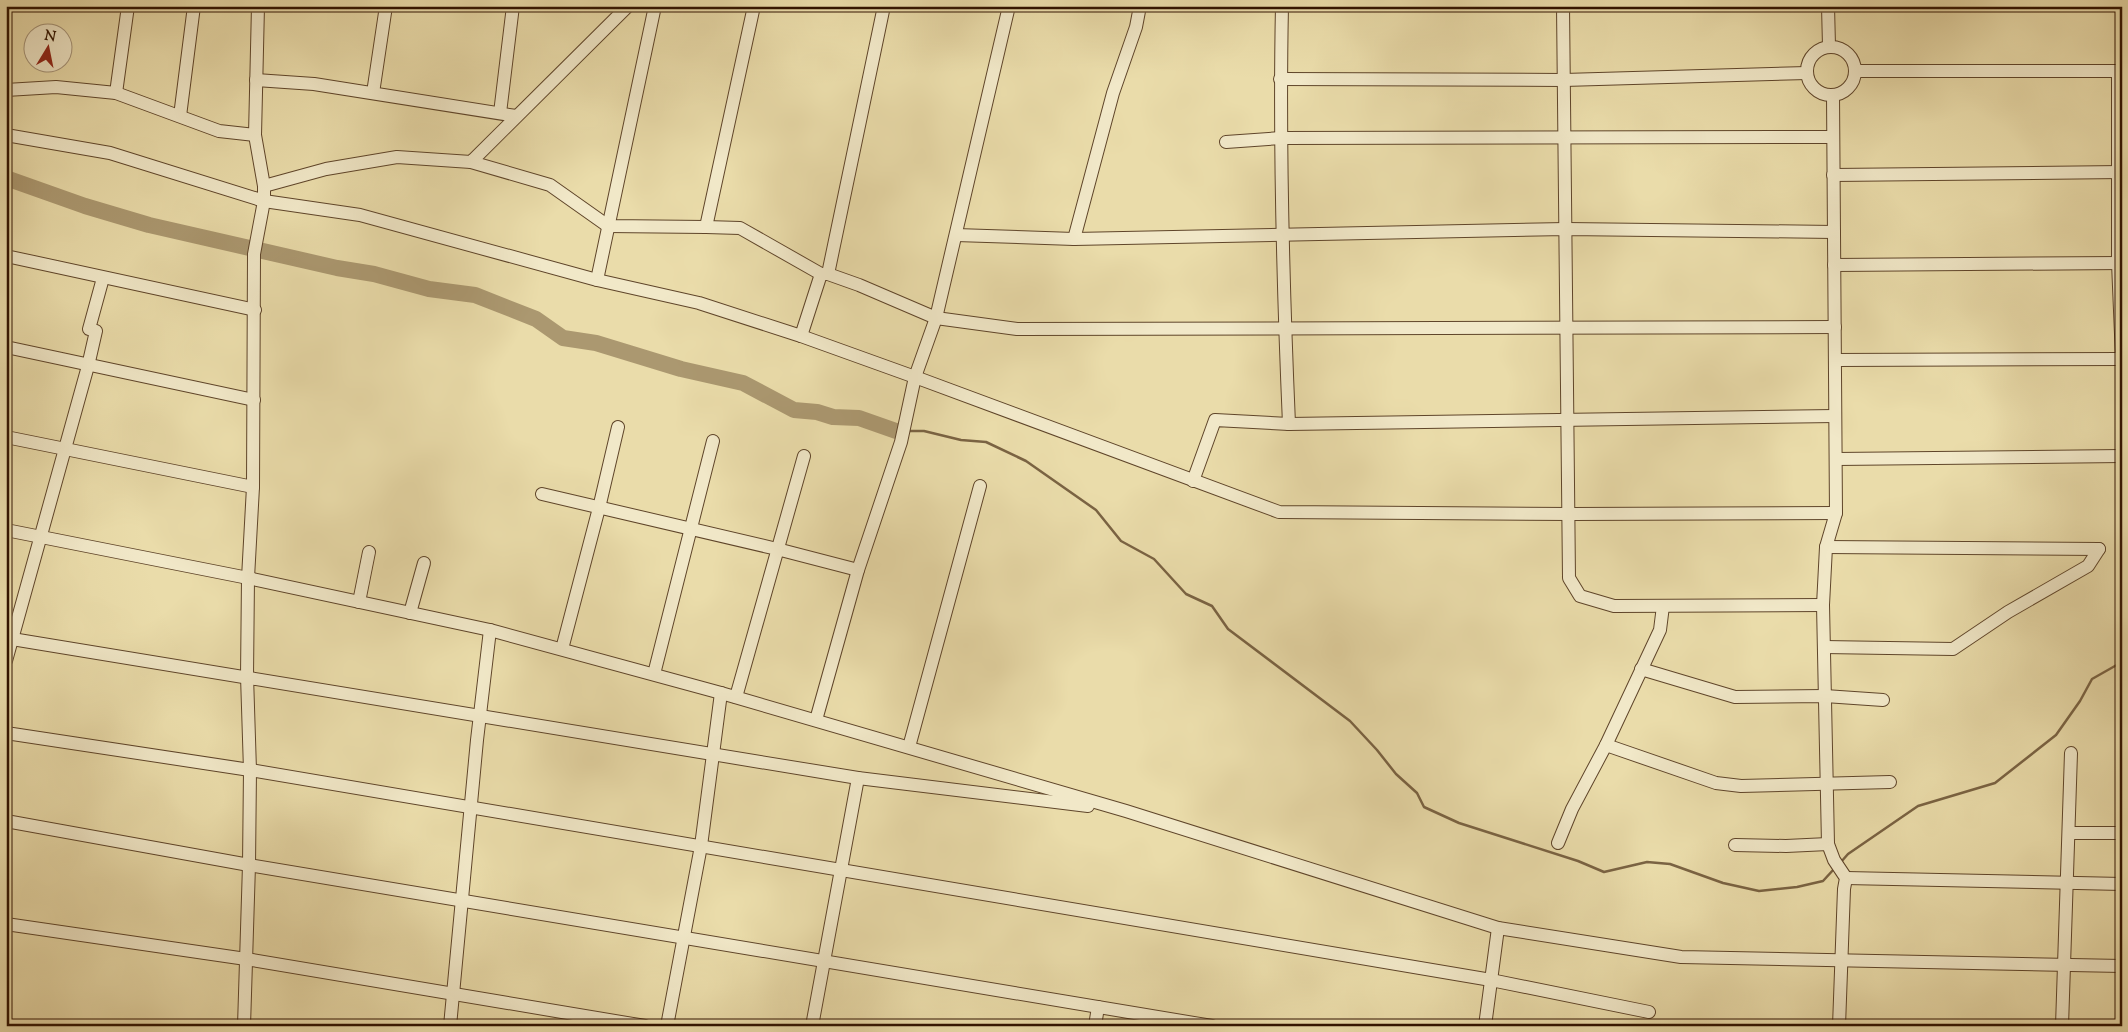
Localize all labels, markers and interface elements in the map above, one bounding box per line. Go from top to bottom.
north arrow [22,22,72,72]
text: N [43,26,57,48]

